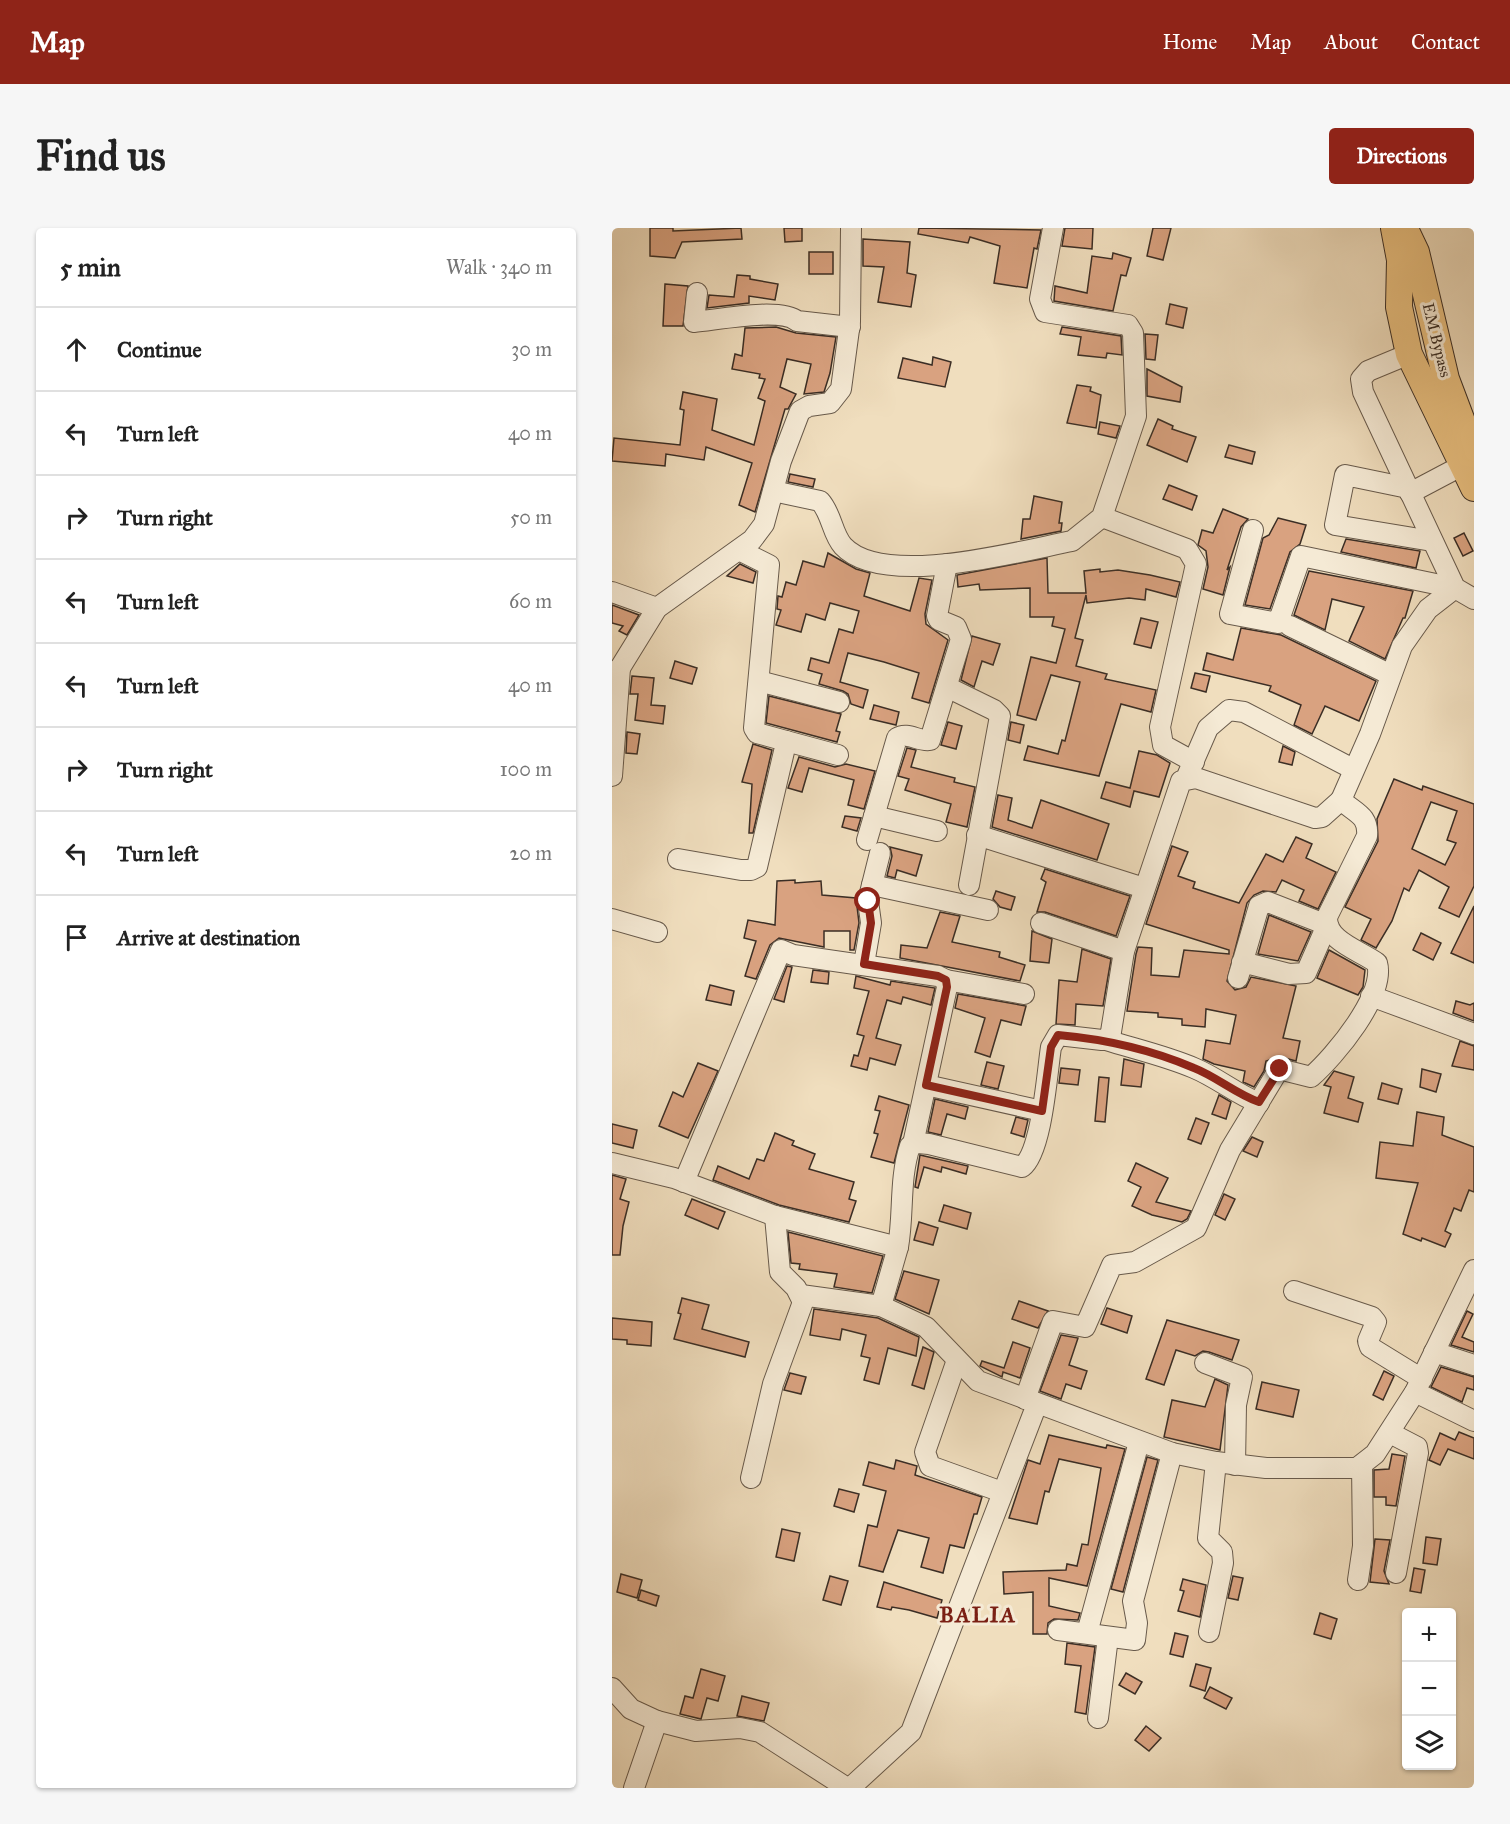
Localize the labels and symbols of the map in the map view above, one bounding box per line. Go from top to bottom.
street label: EM Bypass [1419,301,1455,379]
route start [854,887,880,913]
route end [1266,1055,1292,1081]
district label: BALIA [939,1601,1017,1628]

